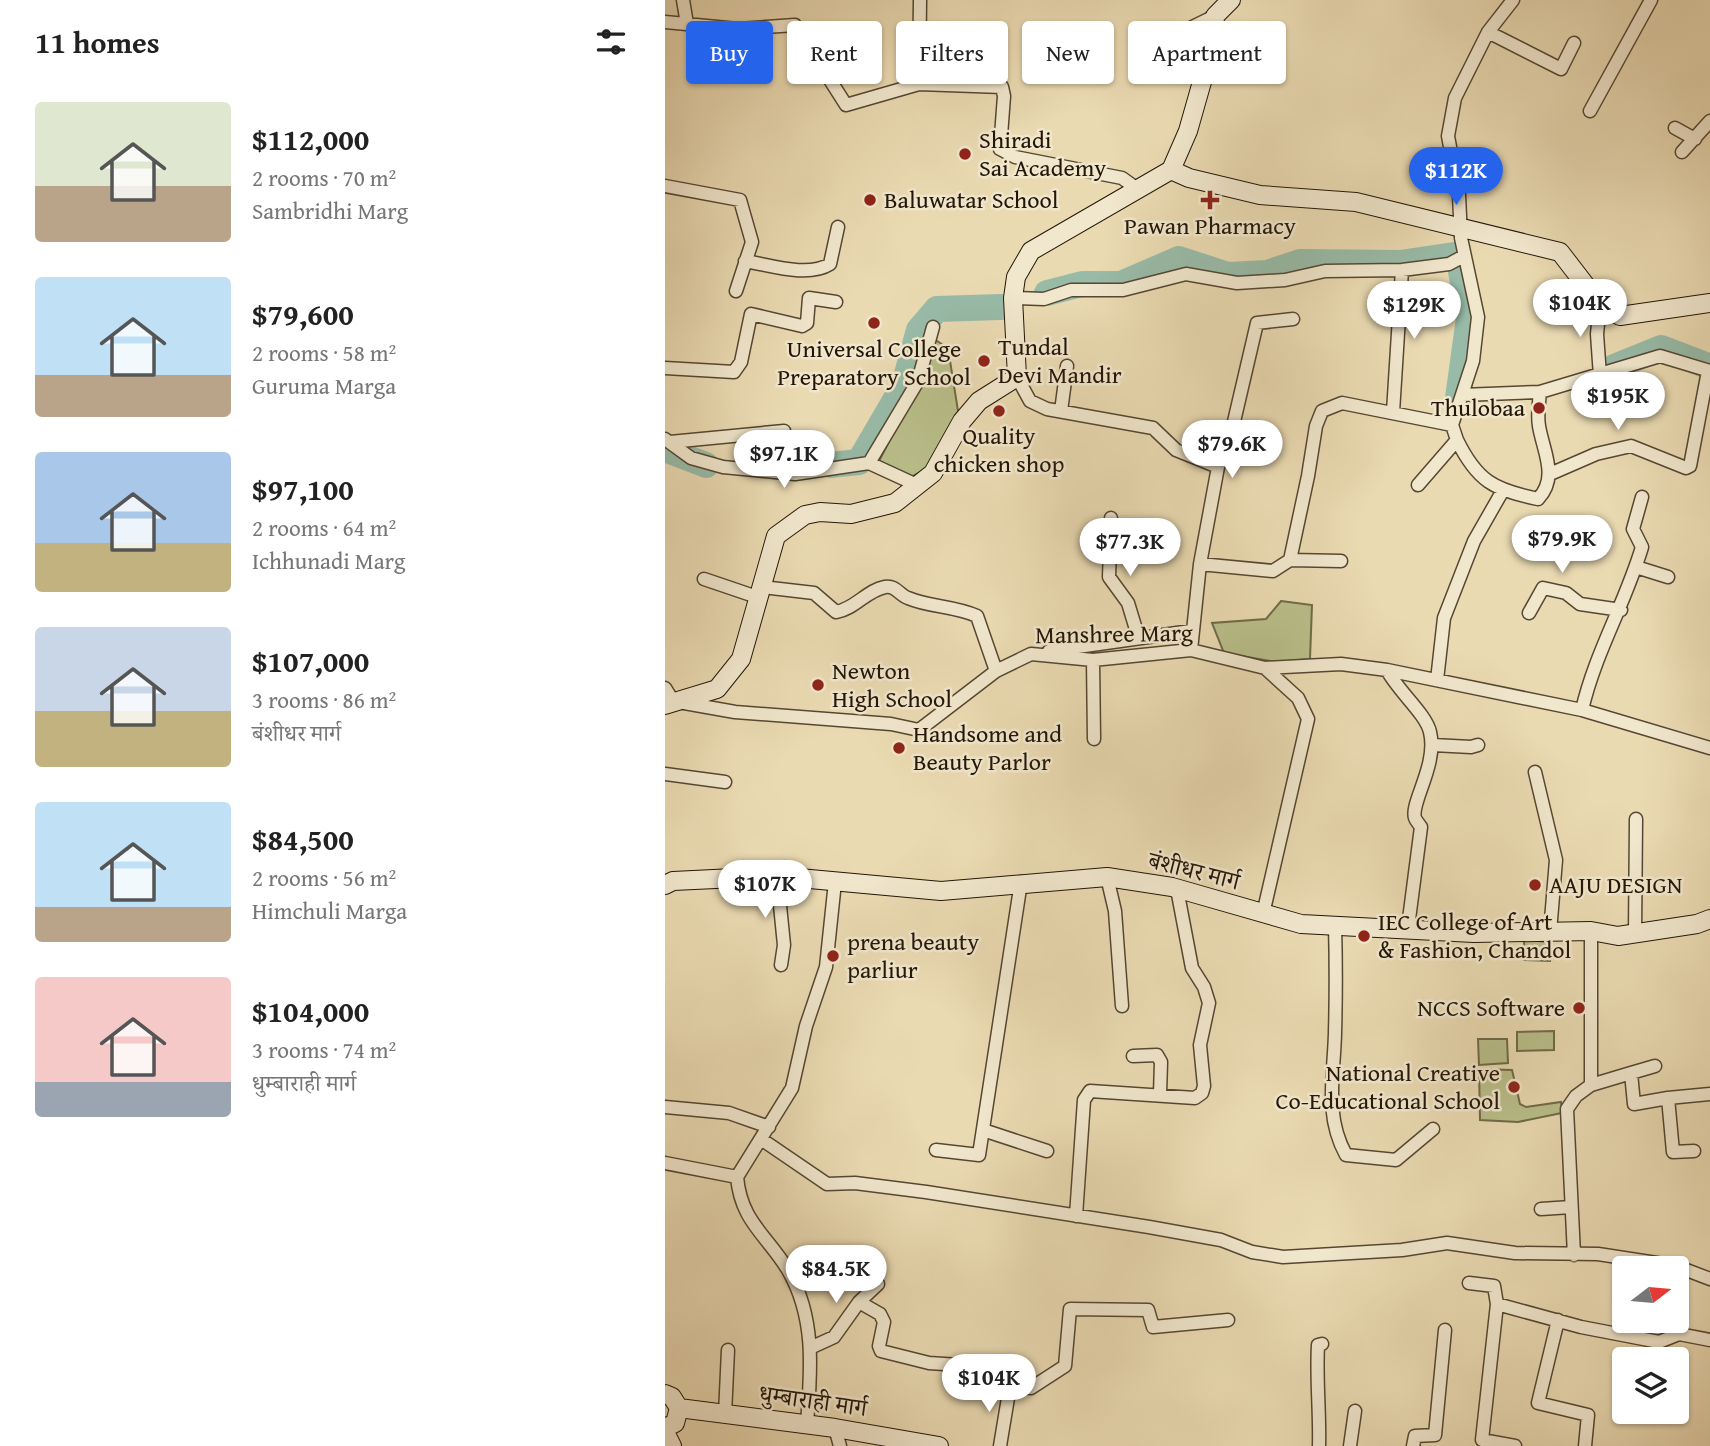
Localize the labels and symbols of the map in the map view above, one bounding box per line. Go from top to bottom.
place label: Shiradi Sai Academy [979,122,1106,185]
marker: Shiradi Sai Academy [957,146,973,162]
pin: $112K [1407,148,1505,207]
place label: Baluwatar School [884,182,1059,217]
marker: Baluwatar School [862,192,878,208]
marker: Pawan Pharmacy [1202,192,1218,208]
place label: Pawan Pharmacy [1124,208,1296,243]
pin: $104K [1531,280,1629,339]
pin: $129K [1365,282,1463,341]
marker: Universal College Preparatory School [866,315,882,331]
place label: Tundal Devi Mandir [998,329,1122,392]
place label: Universal College Preparatory School [777,331,971,394]
marker: Tundal Devi Mandir [976,353,992,369]
pin: $195K [1569,372,1667,432]
place label: Thulobaa [1431,390,1526,425]
marker: Thulobaa [1531,400,1547,416]
marker: Quality chicken shop [991,403,1007,419]
place label: Quality chicken shop [934,418,1064,481]
pin: $79.6K [1175,420,1289,480]
pin: $97.1K [727,430,841,490]
pin: $79.9K [1505,516,1619,575]
pin: $77.3K [1073,518,1187,578]
street label: Manshree Marg [1035,615,1193,652]
place label: Newton High School [832,653,952,716]
marker: Newton High School [810,677,826,693]
place label: Handsome and Beauty Parlor [913,716,1062,779]
marker: Handsome and Beauty Parlor [891,740,907,756]
street label: बंशीधर मार्ग [1144,842,1245,899]
pin: $107K [716,860,814,920]
place label: AAJU DESIGN [1549,867,1683,902]
marker: AAJU DESIGN [1527,877,1543,893]
place label: IEC College of Art & Fashion, Chandol [1378,904,1572,967]
place label: prena beauty parliur [847,924,979,987]
marker: IEC College of Art & Fashion, Chandol [1356,928,1372,944]
marker: prena beauty parliur [825,948,841,964]
place label: NCCS Software [1417,990,1565,1025]
marker: NCCS Software [1571,1000,1587,1016]
place label: National Creative Co-Educational School [1276,1055,1500,1118]
marker: National Creative Co-Educational School [1506,1079,1522,1095]
pin: $84.5K [779,1246,893,1305]
north arrow [1612,1256,1689,1334]
pin: $104K [940,1354,1038,1414]
street label: धुम्बाराही मार्ग [757,1376,871,1426]

